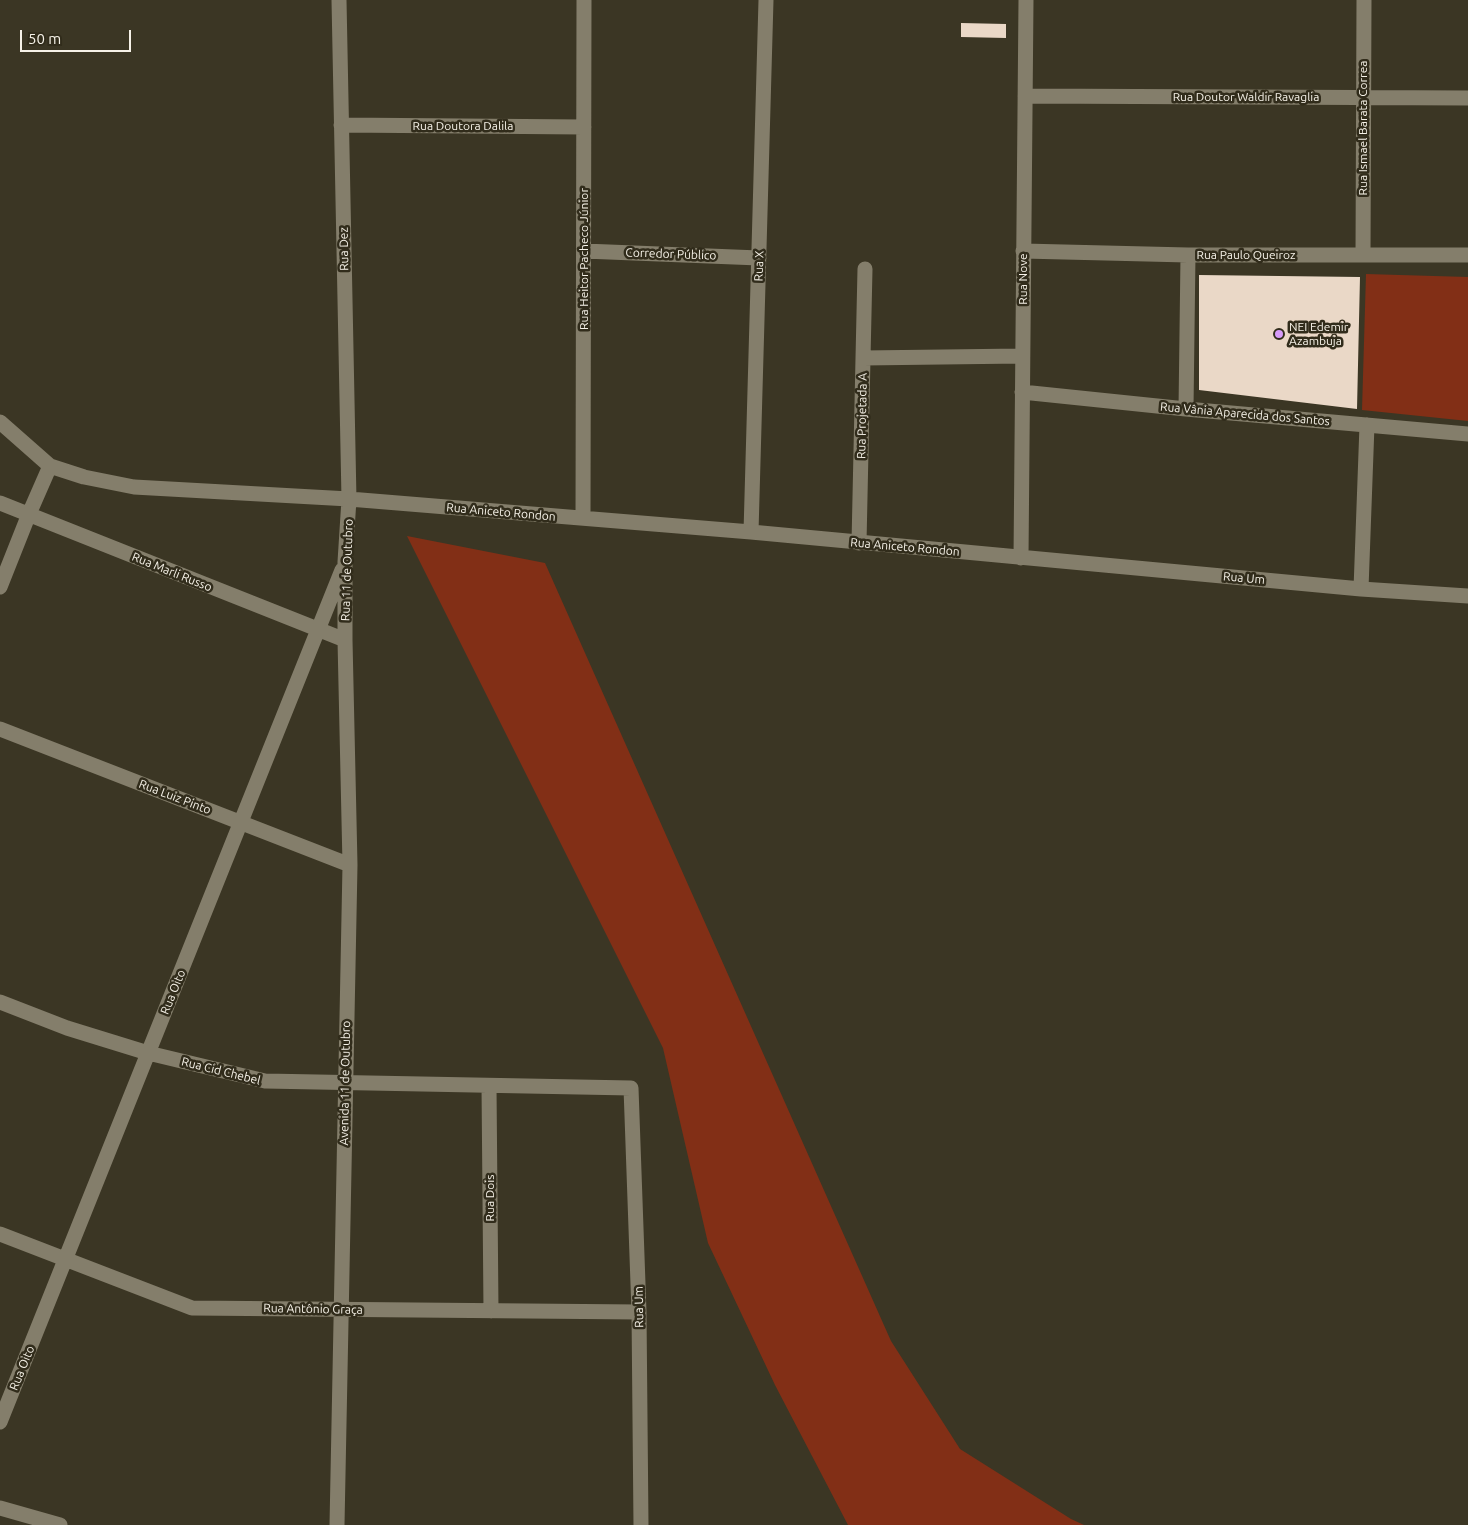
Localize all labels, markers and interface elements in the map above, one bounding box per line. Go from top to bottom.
scale bar [22,20,134,52]
text: 50 m [28,30,61,47]
street label: Rua Ismael Barata Correa [1356,61,1370,195]
street label: Rua Doutor Waldir Ravaglia [1173,90,1319,104]
street label: Rua Doutora Dalila [413,119,513,133]
street label: Rua Heitor Pacheco Júnior [577,188,591,330]
street label: Rua Dez [336,227,352,271]
street label: Corredor Público [625,245,717,263]
street label: Rua Paulo Queiroz [1197,248,1295,262]
street label: Rua X [751,250,767,282]
street label: Rua Nove [1016,253,1030,305]
place label: NEI Edemir Azambuja [1289,320,1348,348]
marker: NEI Edemir Azambuja [1273,328,1285,340]
street label: Rua Projetada A [854,373,870,459]
street label: Rua Vânia Aparecida dos Santos [1160,399,1330,429]
street label: Rua Aniceto Rondon [446,500,556,524]
street label: Rua 11 de Outubro [338,519,356,621]
street label: Rua Aniceto Rondon [850,535,960,559]
street label: Rua Marli Russo [130,549,214,595]
street label: Rua Um [1223,569,1265,587]
street label: Rua Luiz Pinto [137,777,213,817]
street label: Rua Oito [157,967,189,1017]
street label: Avenida 11 de Outubro [337,1020,353,1146]
street label: Rua Cid Chebel [180,1054,262,1088]
street label: Rua Dois [483,1175,497,1221]
street label: Rua Um [631,1286,647,1328]
street label: Rua Antônio Graça [263,1301,363,1317]
street label: Rua Oito [6,1343,38,1393]

